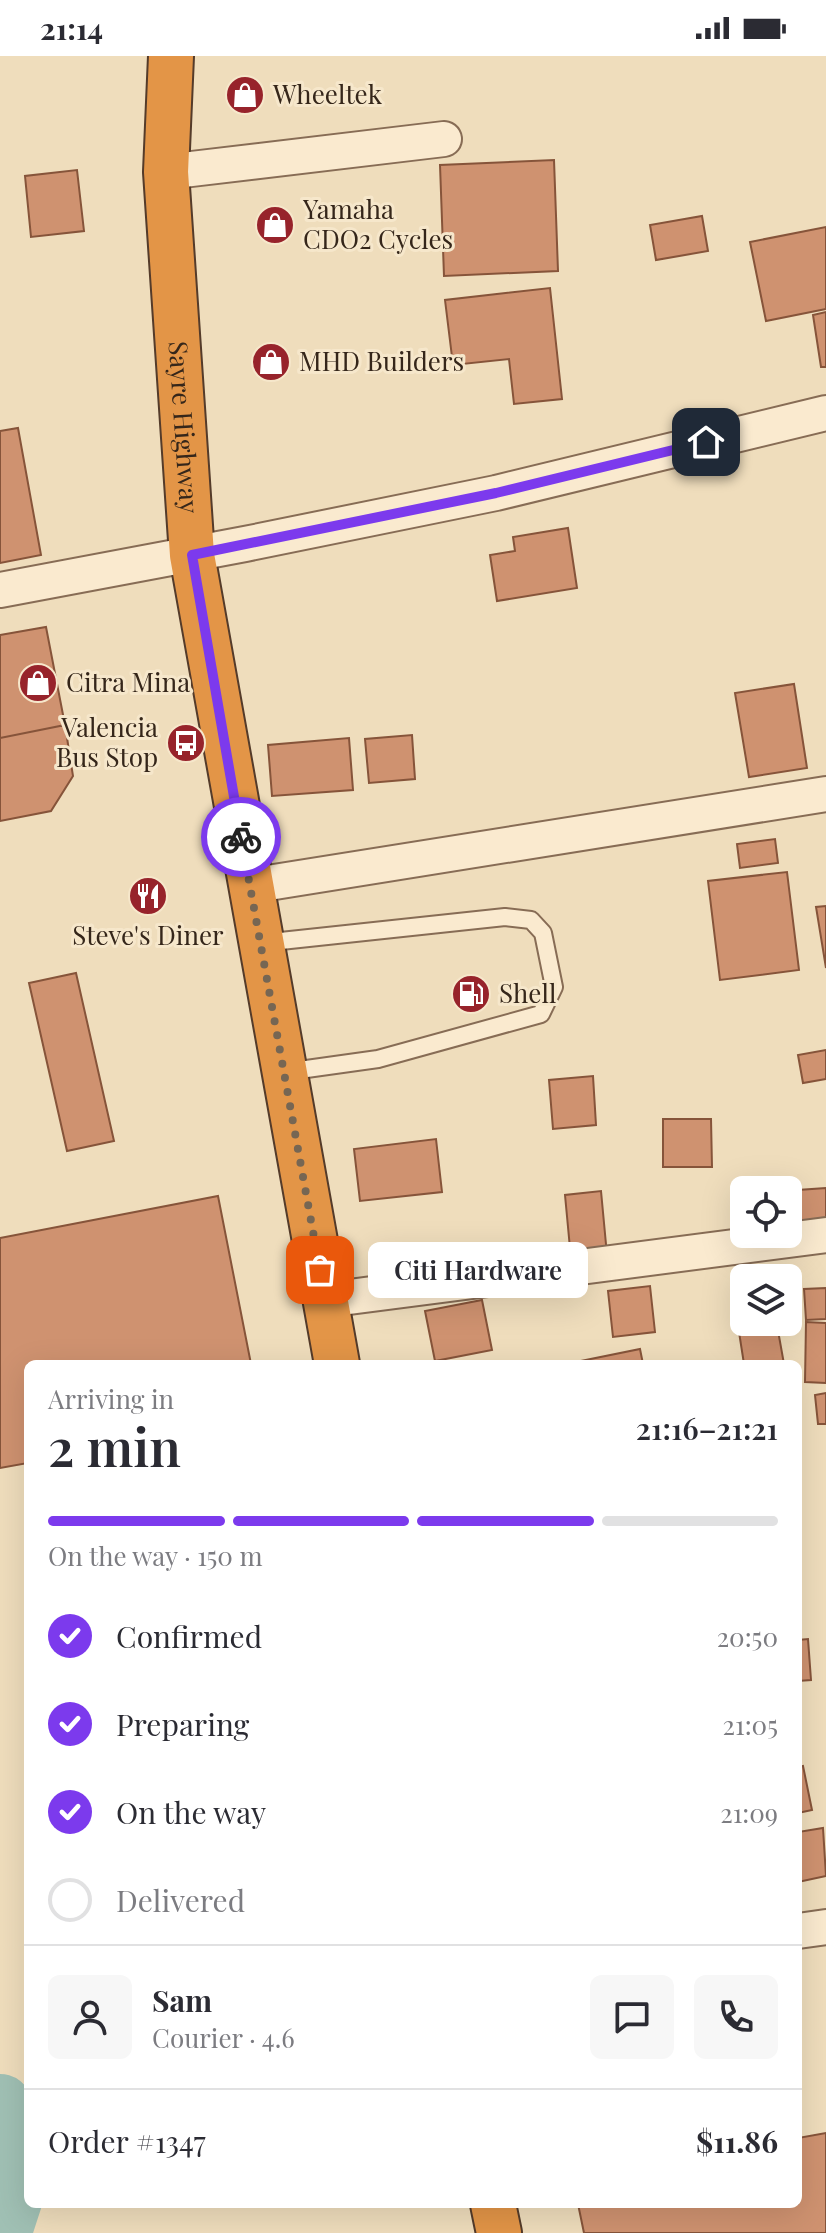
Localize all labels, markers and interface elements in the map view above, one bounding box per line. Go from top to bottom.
text: 21:14 [40,8,103,48]
shop icon: Wheeltek [224,74,266,116]
place label: Wheeltek [272,76,383,111]
place label: Yamaha CDO2 Cycles [302,191,453,256]
shop icon: Yamaha CDO2 Cycles [254,204,296,246]
street label: Sayre Highway [162,340,208,514]
shop icon: MHD Builders [250,341,292,383]
place label: MHD Builders [299,343,464,378]
pin [672,408,740,476]
icon: home [684,420,728,464]
shop icon: Citra Mina [17,662,59,704]
place label: Citra Mina [66,664,190,699]
place label: Valencia Bus Stop [56,709,158,774]
bus stop icon: Valencia Bus Stop [165,722,207,764]
courier [201,797,281,877]
icon: bike [219,815,263,859]
restaurant icon: Steve's Diner [127,875,169,917]
place label: Steve's Diner [72,917,224,952]
fuel station icon: Shell [450,973,492,1015]
place label: Shell [499,975,556,1010]
map controls [730,1176,802,1336]
button: locate [730,1176,802,1248]
pin [286,1236,354,1304]
callout: Citi Hardware [368,1242,588,1298]
icon: bag [298,1248,342,1292]
text: Citi Hardware [394,1252,562,1287]
button: layers [730,1264,802,1336]
text: Arriving in [48,1381,174,1416]
text: 21:16–21:21 [636,1408,778,1448]
text: 2 min [48,1411,181,1480]
text: On the way · 150 m [48,1538,263,1573]
icon: check [48,1614,92,1658]
text: Confirmed [116,1616,262,1656]
text: 20:50 [717,1619,778,1654]
icon: check [48,1702,92,1746]
text: Preparing [116,1704,249,1744]
text: 21:05 [723,1707,778,1742]
icon: check [48,1790,92,1834]
text: On the way [116,1792,266,1832]
text: 21:09 [720,1795,778,1830]
text: Delivered [116,1880,245,1920]
button: person [48,1975,132,2059]
button: chat [590,1975,674,2059]
button: phone [694,1975,778,2059]
text: Sam [152,1980,212,2020]
text: Courier · 4.6 [152,2020,295,2055]
text: Order #1347 [48,2121,206,2161]
text: $11.86 [696,2121,778,2161]

